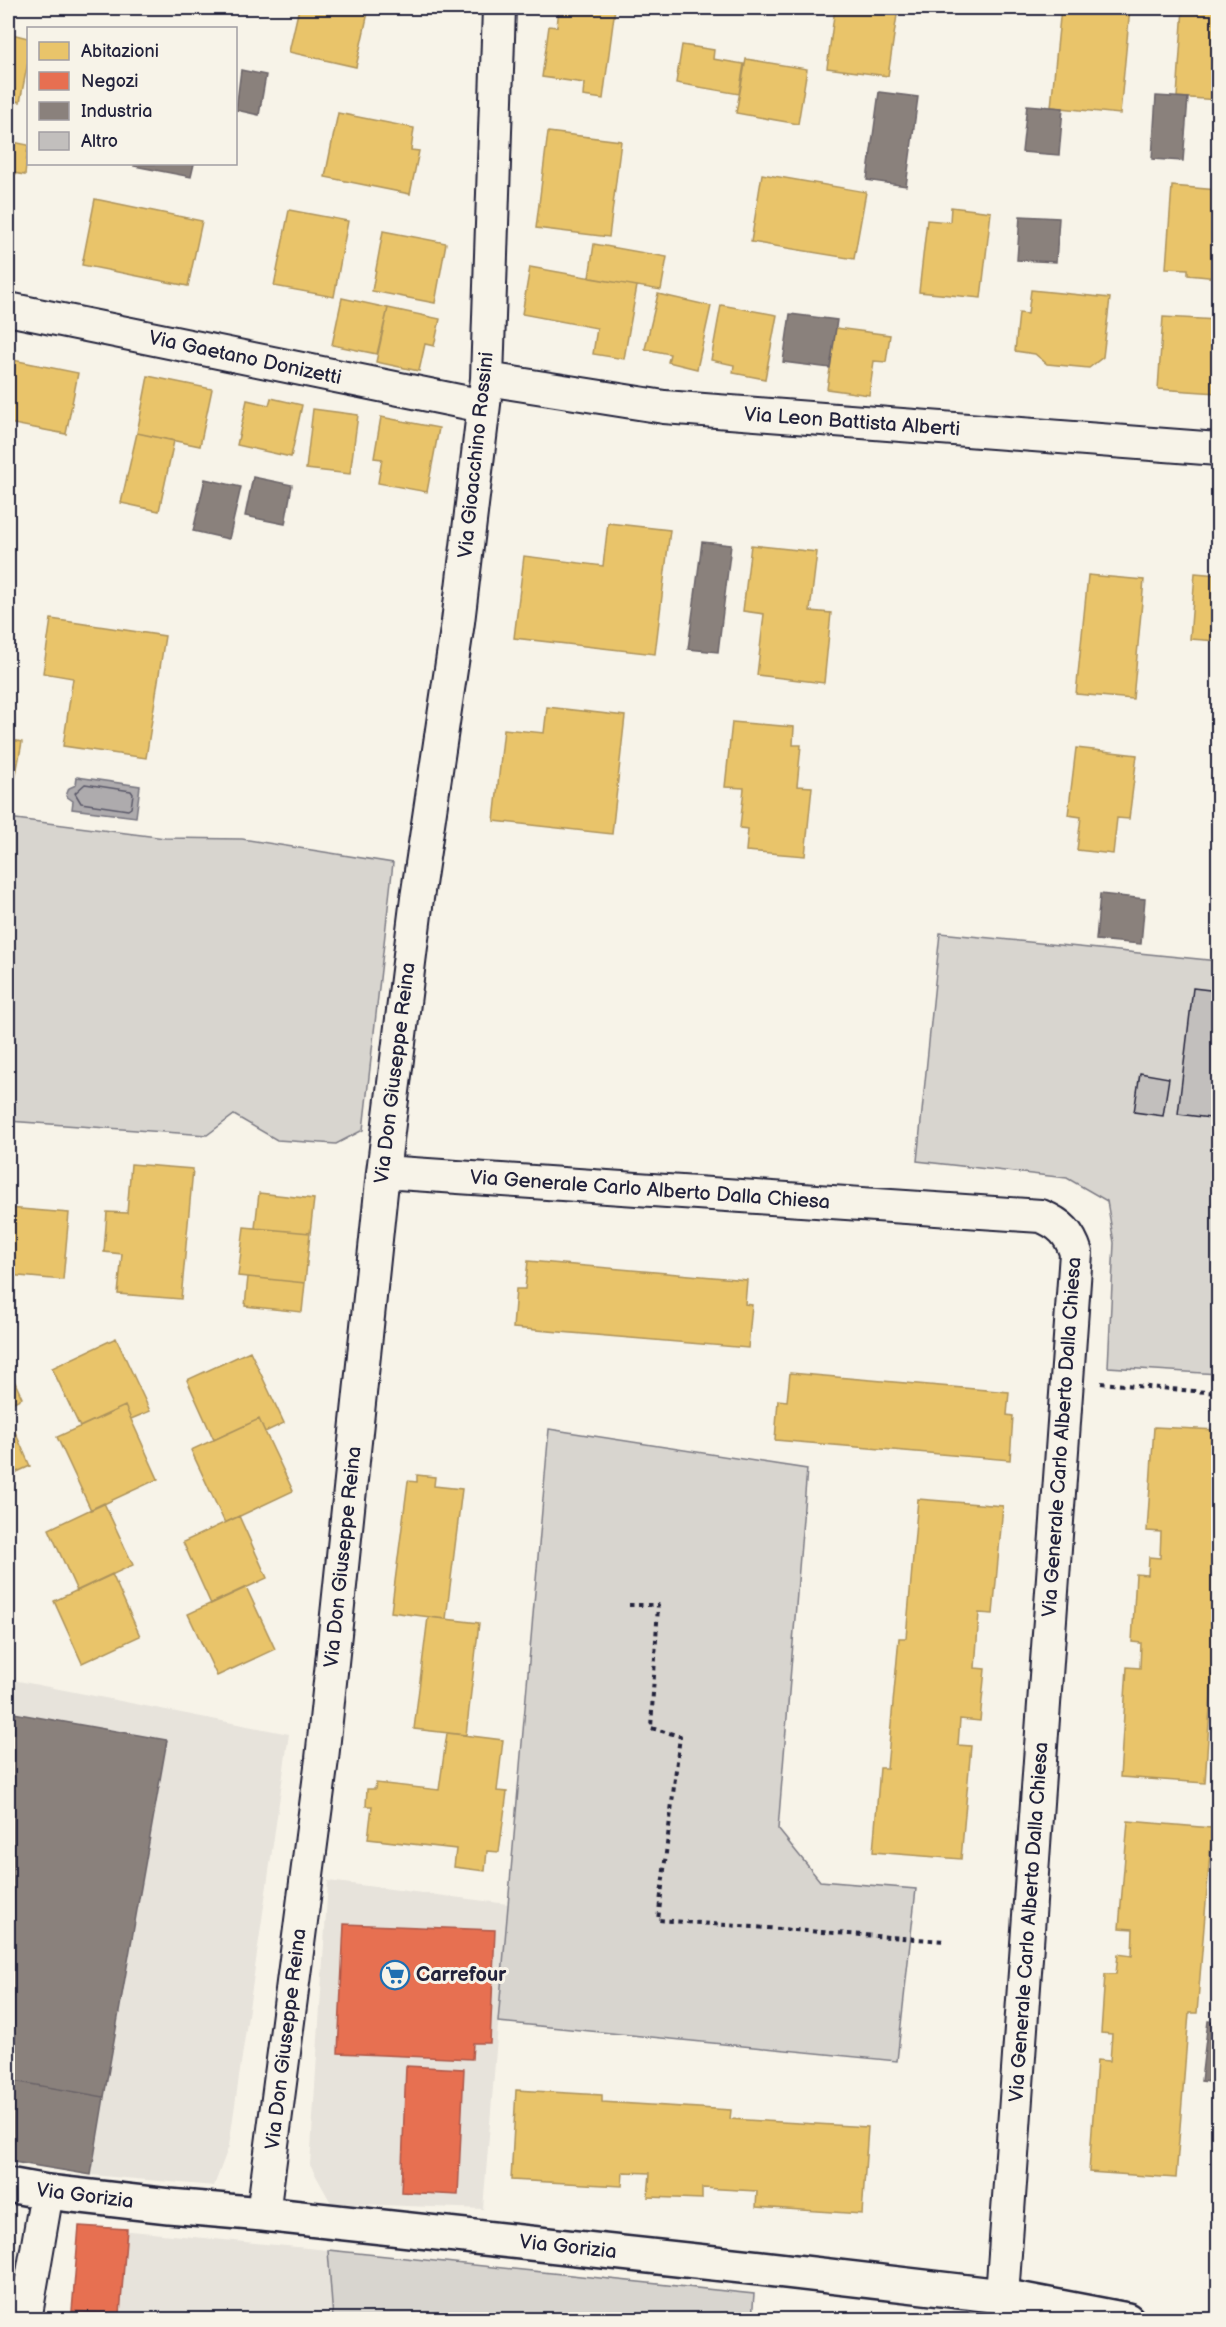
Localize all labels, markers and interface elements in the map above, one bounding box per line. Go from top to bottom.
legend [27,27,237,165]
text: Abitazioni [81,41,159,62]
text: Negozi [81,71,139,92]
text: Industria [81,101,152,122]
text: Altro [81,131,118,152]
street label: Via Gaetano Donizetti [146,326,344,390]
street label: Via Gioacchino Rossini [453,351,499,559]
street label: Via Leon Battista Alberti [743,402,961,442]
street label: Via Don Giuseppe Reina [370,961,420,1185]
street label: Via Generale Carlo Alberto Dalla Chiesa [469,1165,831,1215]
street label: Via Generale Carlo Alberto Dalla Chiesa [1037,1256,1087,1618]
street label: Via Don Giuseppe Reina [319,1445,367,1669]
street label: Via Generale Carlo Alberto Dalla Chiesa [1004,1741,1054,2103]
street label: Via Don Giuseppe Reina [261,1927,311,2151]
supermarket icon: Carrefour [379,1959,411,1991]
place label: Carrefour [416,1963,507,1987]
street label: Via Gorizia [35,2178,135,2214]
street label: Via Gorizia [518,2230,618,2264]

